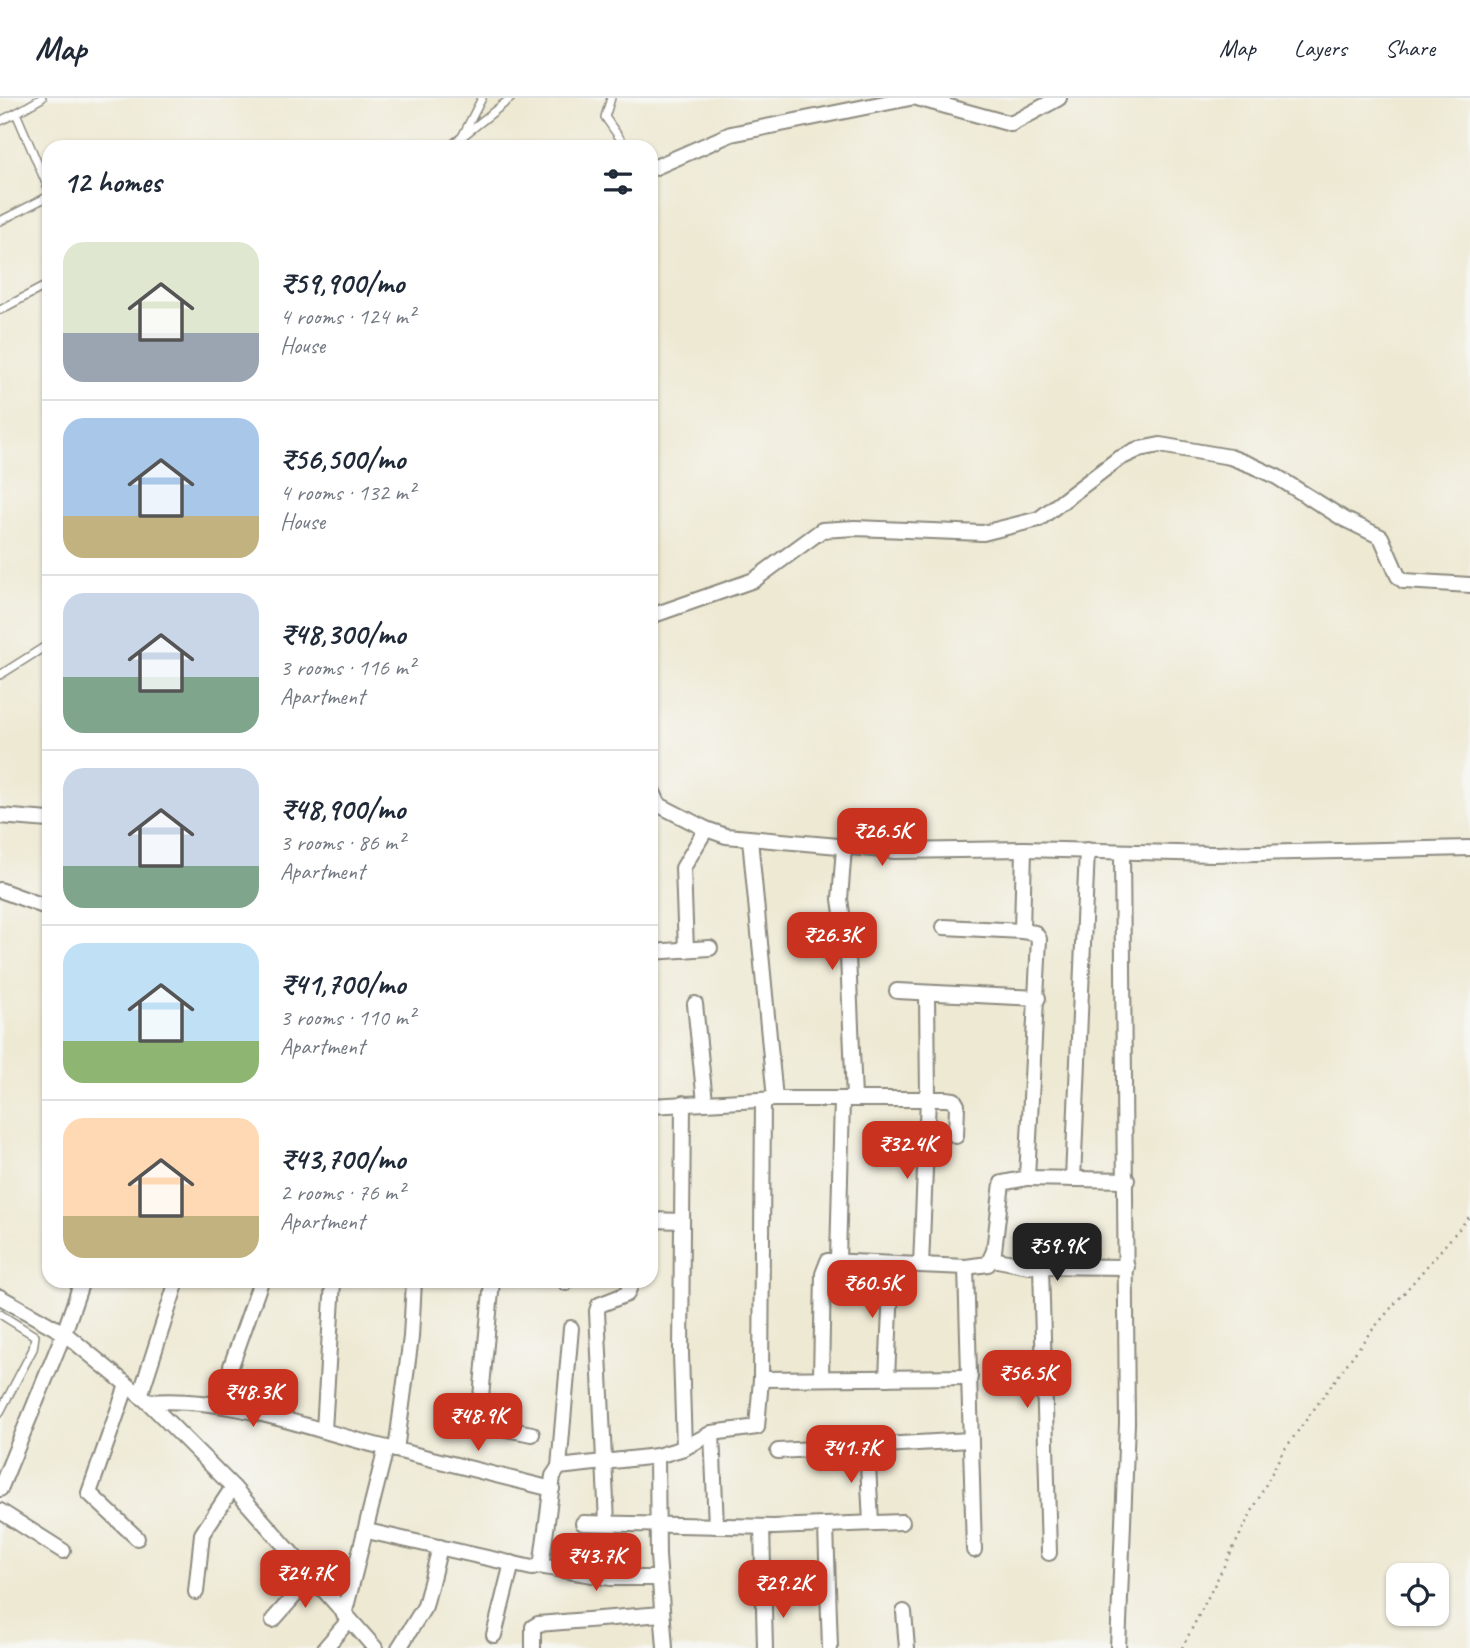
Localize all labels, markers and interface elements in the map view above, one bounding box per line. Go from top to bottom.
text: Map [35,27,86,69]
text: Map [1219,33,1256,63]
text: Layers [1294,33,1347,63]
text: Share [1385,33,1435,63]
text: 12 homes [63,163,161,201]
icon: filters [599,163,637,201]
text: ₹59,900/mo [280,264,404,302]
icon: home [119,270,203,354]
text: 4 rooms · 124 m² [280,302,415,331]
text: House [280,331,325,360]
text: ₹56,500/mo [280,440,405,478]
icon: home [119,446,203,530]
text: 4 rooms · 132 m² [280,478,415,507]
text: House [280,507,325,536]
text: ₹48,300/mo [280,615,405,653]
icon: home [119,621,203,705]
text: 3 rooms · 116 m² [280,653,415,682]
text: Apartment [280,682,365,711]
text: ₹48,900/mo [280,790,405,828]
icon: home [119,796,203,880]
pin: ₹26.5K [825,808,939,868]
text: ₹26.5K [853,816,911,845]
text: 3 rooms · 86 m² [280,828,404,857]
text: Apartment [280,857,365,886]
pin: ₹26.3K [775,912,889,972]
text: ₹26.3K [803,920,861,949]
text: ₹41,700/mo [280,965,405,1003]
icon: home [119,971,203,1055]
text: 3 rooms · 110 m² [280,1003,415,1032]
text: Apartment [280,1032,365,1061]
pin: ₹32.4K [850,1122,964,1181]
text: ₹32.4K [878,1129,936,1158]
text: ₹43,700/mo [280,1140,405,1178]
icon: home [119,1146,203,1230]
text: 2 rooms · 76 m² [280,1178,404,1207]
text: Apartment [280,1207,365,1236]
pin: ₹59.9K [1000,1224,1114,1283]
text: ₹59.9K [1029,1231,1085,1260]
pin: ₹60.5K [815,1260,929,1320]
text: ₹60.5K [843,1268,901,1297]
pin: ₹56.5K [970,1350,1084,1410]
text: ₹56.5K [998,1358,1056,1387]
pin: ₹48.3K [196,1370,310,1429]
text: ₹48.3K [224,1377,282,1406]
pin: ₹48.9K [421,1394,535,1453]
text: ₹48.9K [449,1401,507,1430]
pin: ₹41.7K [794,1426,908,1485]
text: ₹41.7K [822,1433,880,1462]
pin: ₹43.7K [539,1534,653,1593]
text: ₹43.7K [567,1541,625,1570]
pin: ₹24.7K [248,1550,362,1610]
text: ₹24.7K [276,1558,334,1587]
pin: ₹29.2K [726,1560,840,1620]
map controls [1386,1563,1449,1626]
button: locate [1386,1563,1449,1626]
text: ₹29.2K [754,1568,812,1597]

